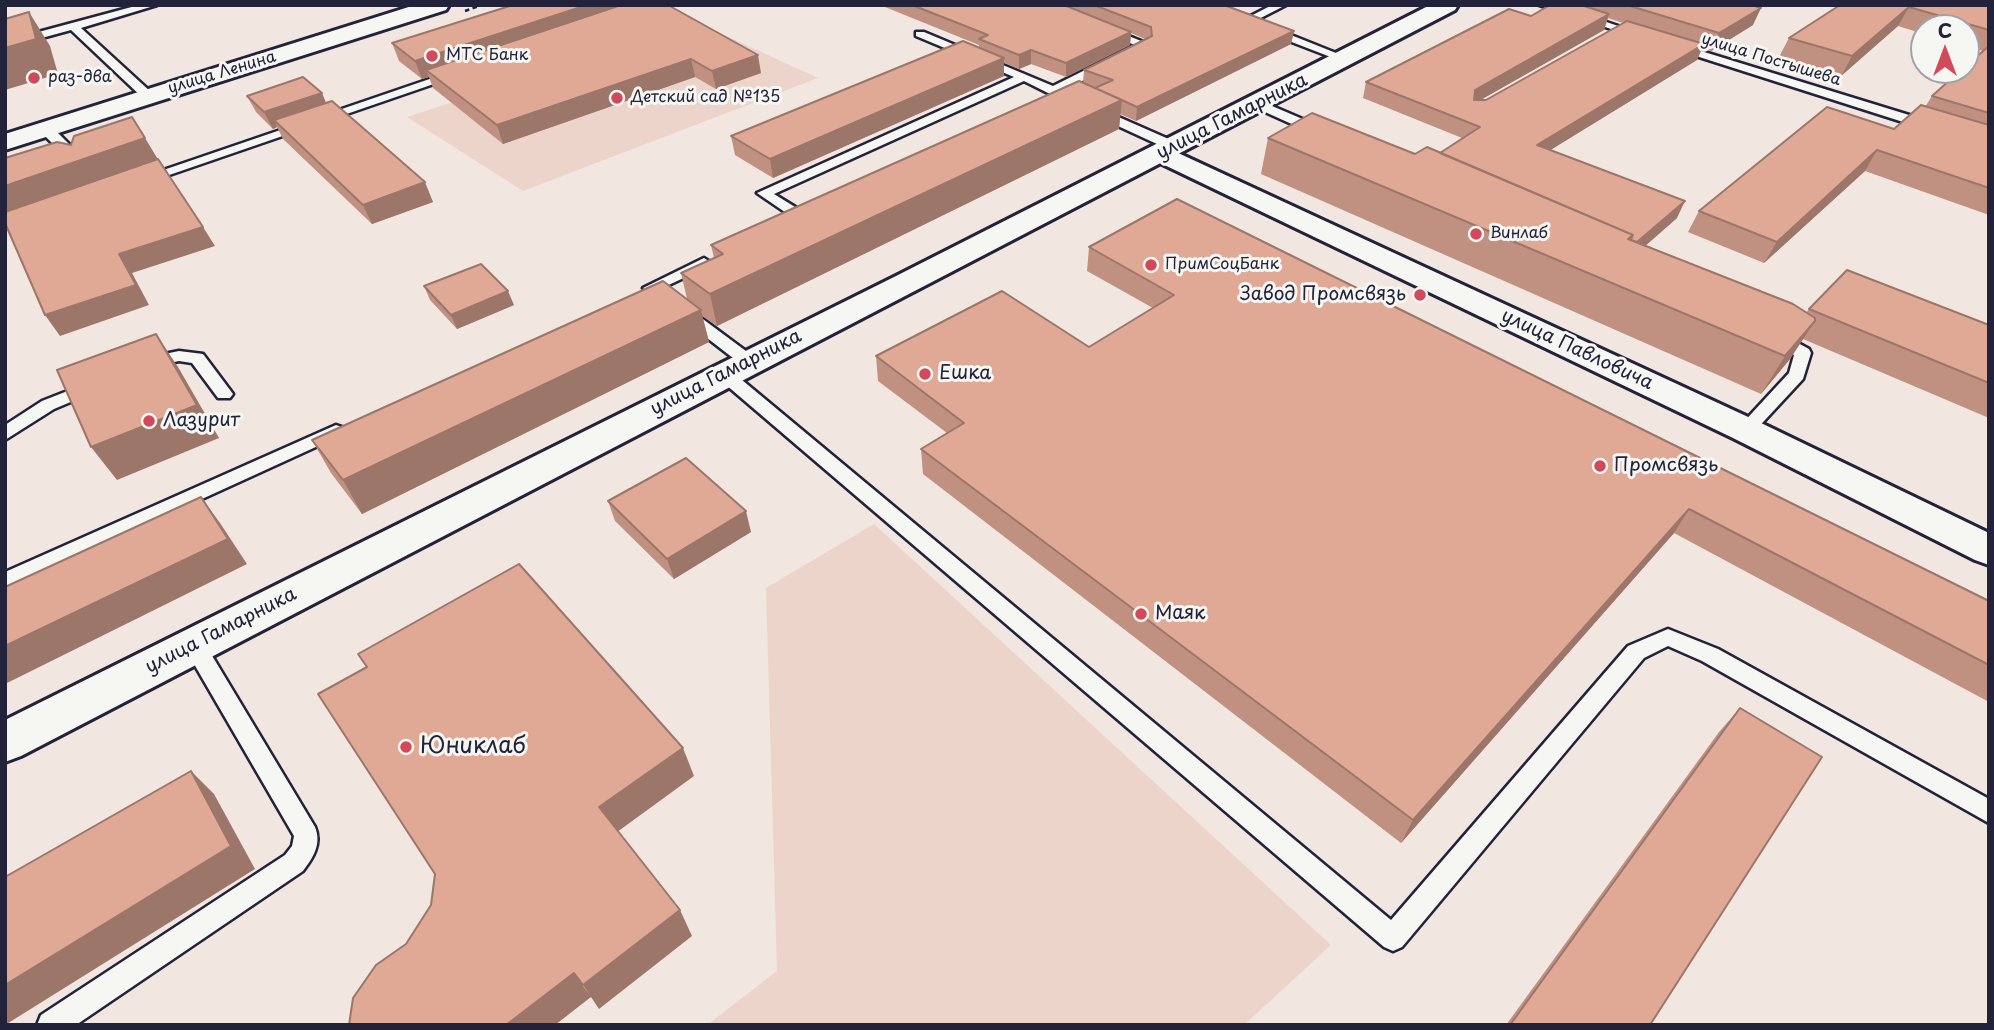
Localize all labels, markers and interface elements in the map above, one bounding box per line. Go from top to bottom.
north arrow [1910,14,1980,84]
text: С [1938,16,1952,44]
street label: улица Постышева [1699,30,1843,90]
place label: МТС Банк [446,46,528,66]
street label: улица Ленина [166,47,278,99]
marker: МТС Банк [424,48,440,64]
place label: раз-два [48,68,112,88]
street label: улица Гамарника [1153,69,1311,165]
marker: раз-два [26,70,42,86]
place label: Детский сад №135 [631,88,780,108]
marker: Детский сад №135 [609,90,625,106]
place label: Винлаб [1490,224,1548,244]
marker: Винлаб [1468,226,1484,242]
place label: ПримСоцБанк [1165,255,1279,275]
marker: ПримСоцБанк [1143,257,1159,273]
place label: Завод Промсвязь [1240,284,1406,306]
marker: Завод Промсвязь [1412,287,1428,303]
street label: улица Павловича [1497,305,1657,395]
street label: улица Гамарника [647,325,805,421]
place label: Ешка [939,363,991,385]
marker: Ешка [917,366,933,382]
place label: Лазурит [163,410,240,432]
marker: Лазурит [141,413,157,429]
place label: Промсвязь [1614,455,1718,477]
marker: Промсвязь [1592,458,1608,474]
street label: улица Гамарника [142,583,300,679]
place label: Маяк [1155,603,1205,625]
marker: Маяк [1133,606,1149,622]
place label: Юниклаб [420,733,526,761]
marker: Юниклаб [398,739,414,755]

